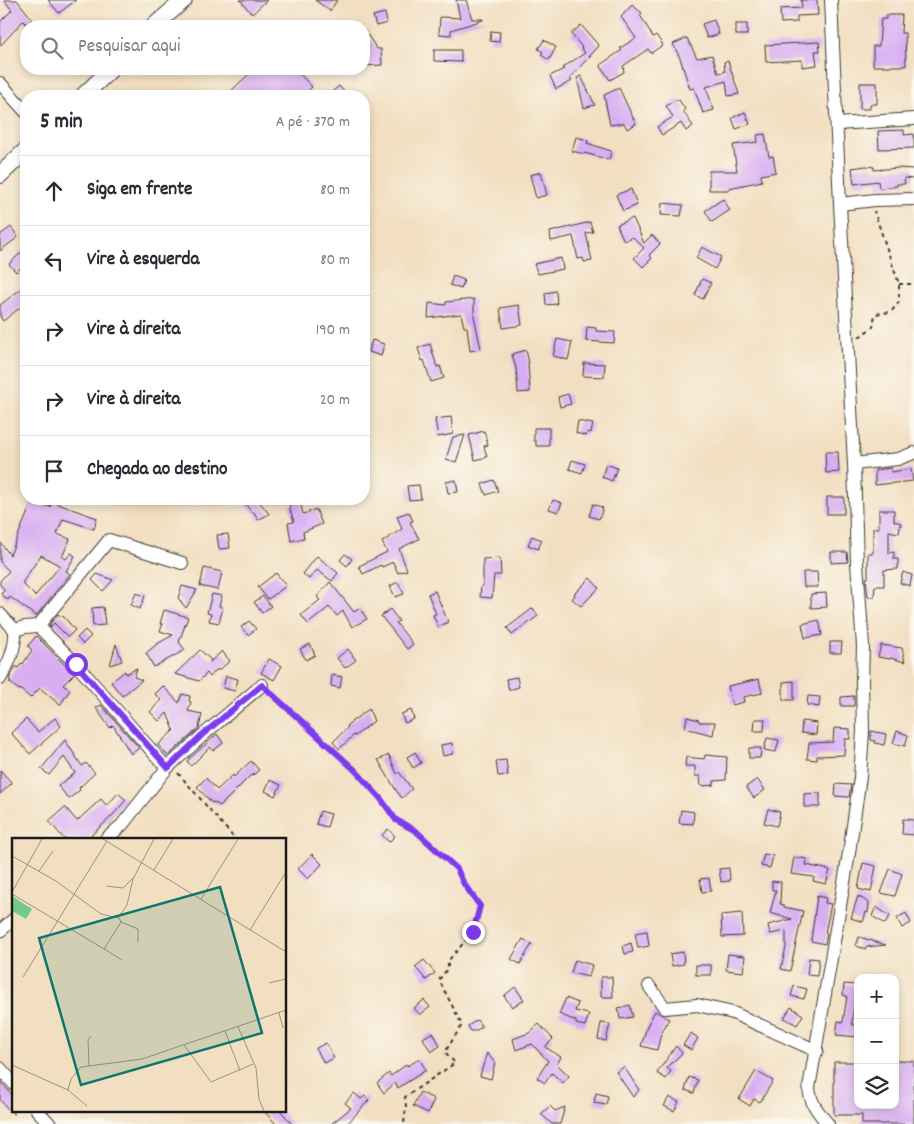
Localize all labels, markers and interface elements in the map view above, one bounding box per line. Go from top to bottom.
search box [20,20,370,75]
icon: search [38,34,66,62]
text: Pesquisar aqui [78,34,180,61]
text: 5 min [40,108,83,138]
text: A pé · 370 m [276,111,350,134]
icon: ahead [40,177,68,205]
text: Siga em frente [87,177,192,204]
text: 80 m [320,179,350,202]
icon: left [40,247,68,275]
text: Vire à esquerda [87,247,199,274]
text: 80 m [320,249,350,272]
icon: right [40,317,68,345]
text: Vire à direita [87,317,180,344]
text: 190 m [316,319,350,342]
icon: right [40,387,68,415]
text: Vire à direita [87,387,180,414]
text: 20 m [320,389,350,412]
icon: arrive [40,457,68,485]
text: Chegada ao destino [87,457,228,484]
route start [65,653,88,676]
inset map [12,838,286,1112]
route end [462,921,485,944]
map controls [854,974,899,1109]
button: + [854,974,899,1019]
button: − [854,1019,899,1064]
button: layers [854,1064,899,1109]

